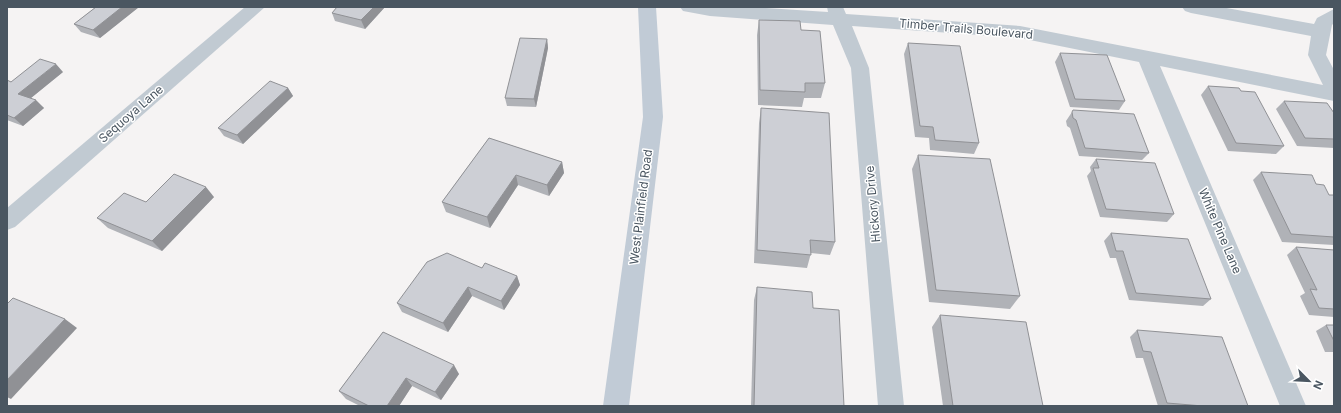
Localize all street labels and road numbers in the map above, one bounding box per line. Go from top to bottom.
street label: Timber Trails Boulevard [899,15,1034,42]
street label: Sequoya Lane [95,82,166,146]
street label: West Plainfield Road [626,148,655,265]
street label: Hickory Drive [862,165,883,243]
street label: White Pine Lane [1196,186,1245,276]

